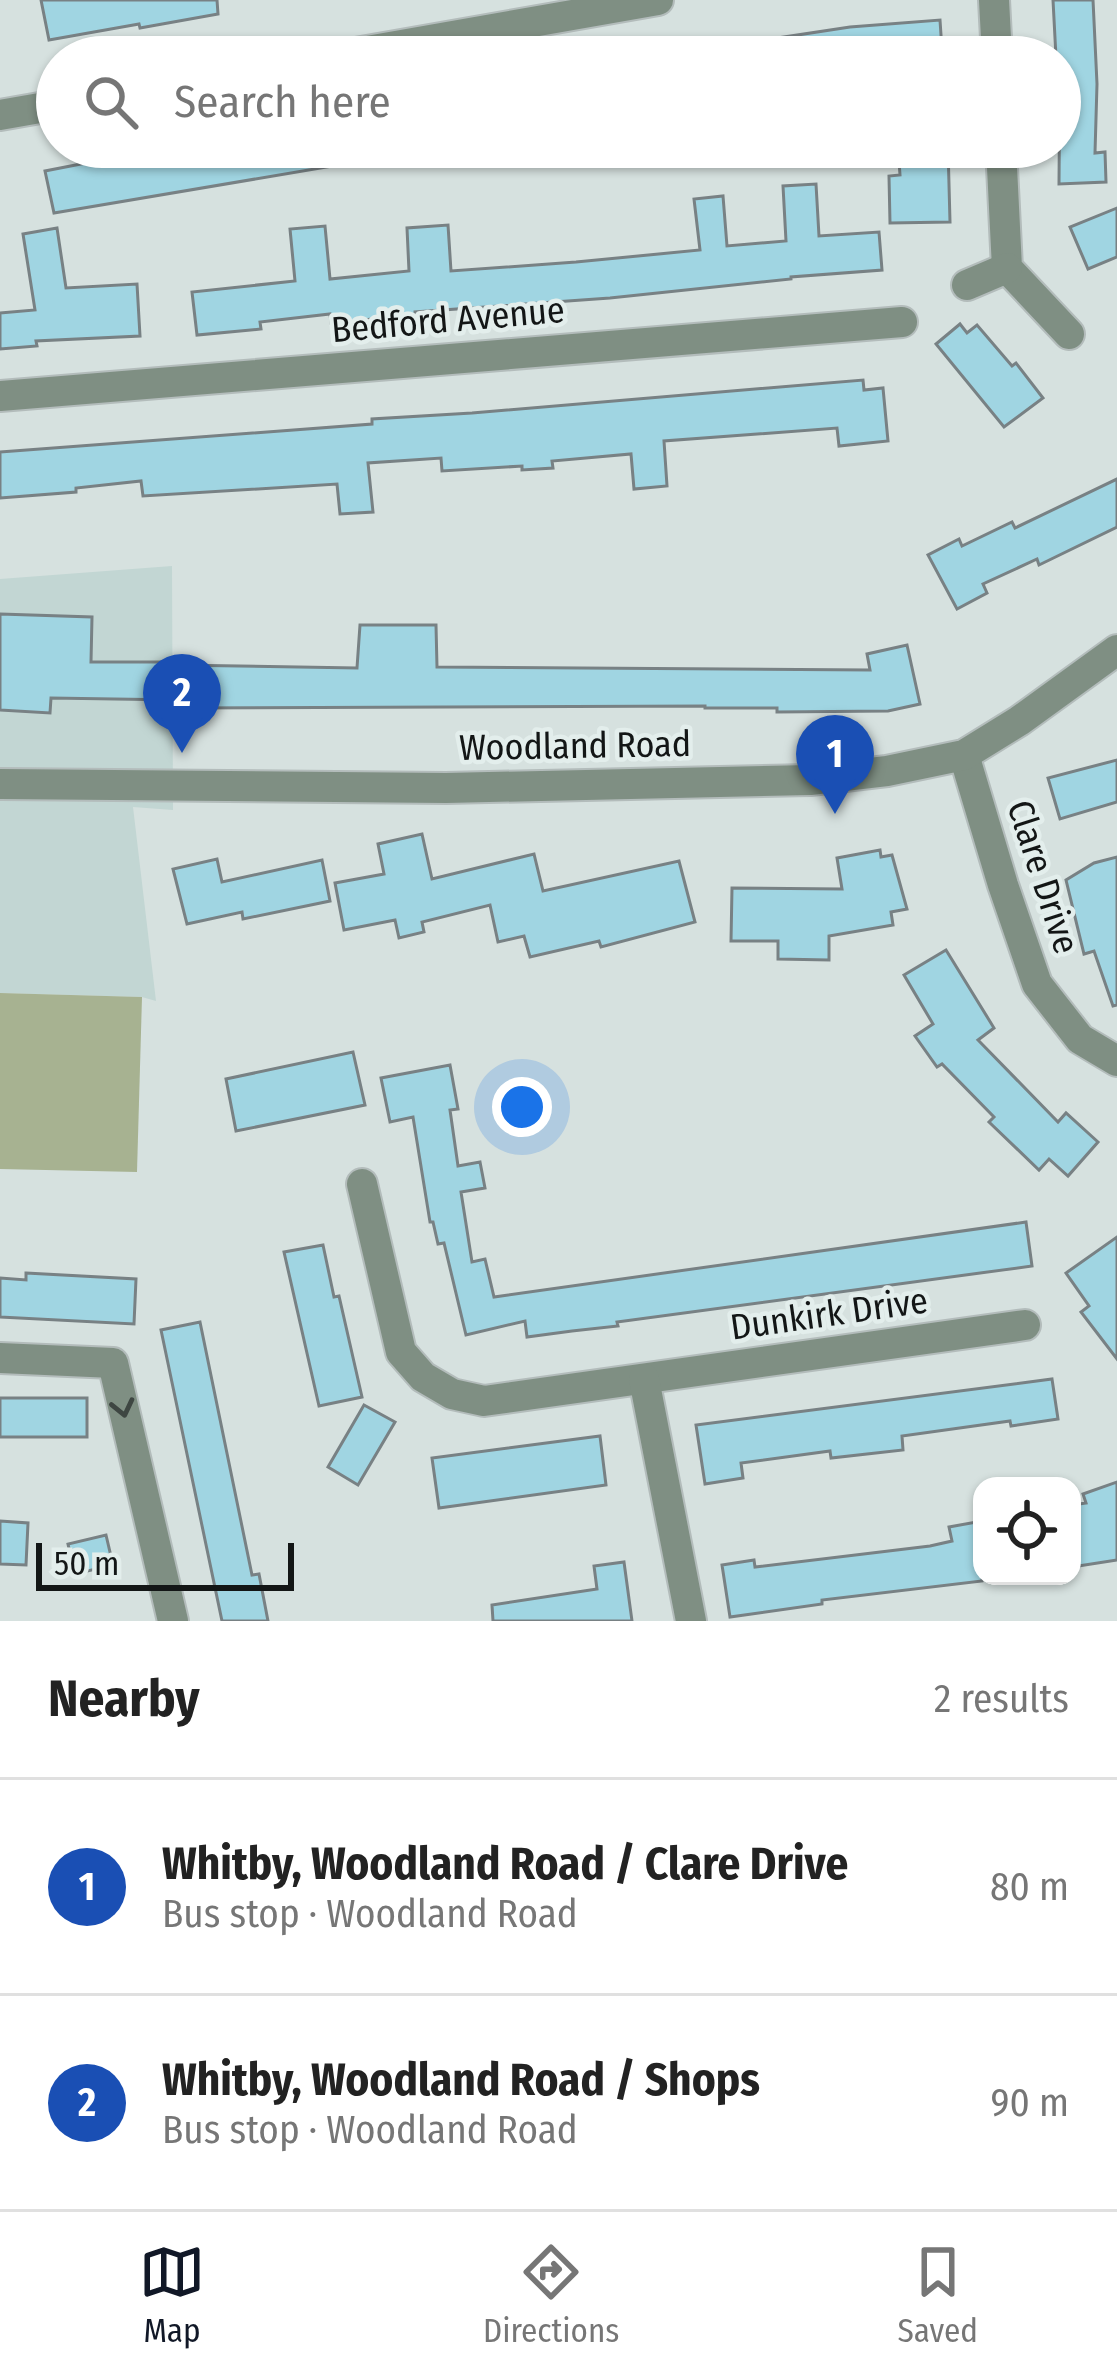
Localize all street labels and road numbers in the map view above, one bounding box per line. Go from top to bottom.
street label: Bedford Avenue [330,288,566,352]
street label: Woodland Road [459,722,691,770]
street label: Clare Drive [998,795,1088,959]
street label: Dunkirk Drive [728,1278,930,1350]

